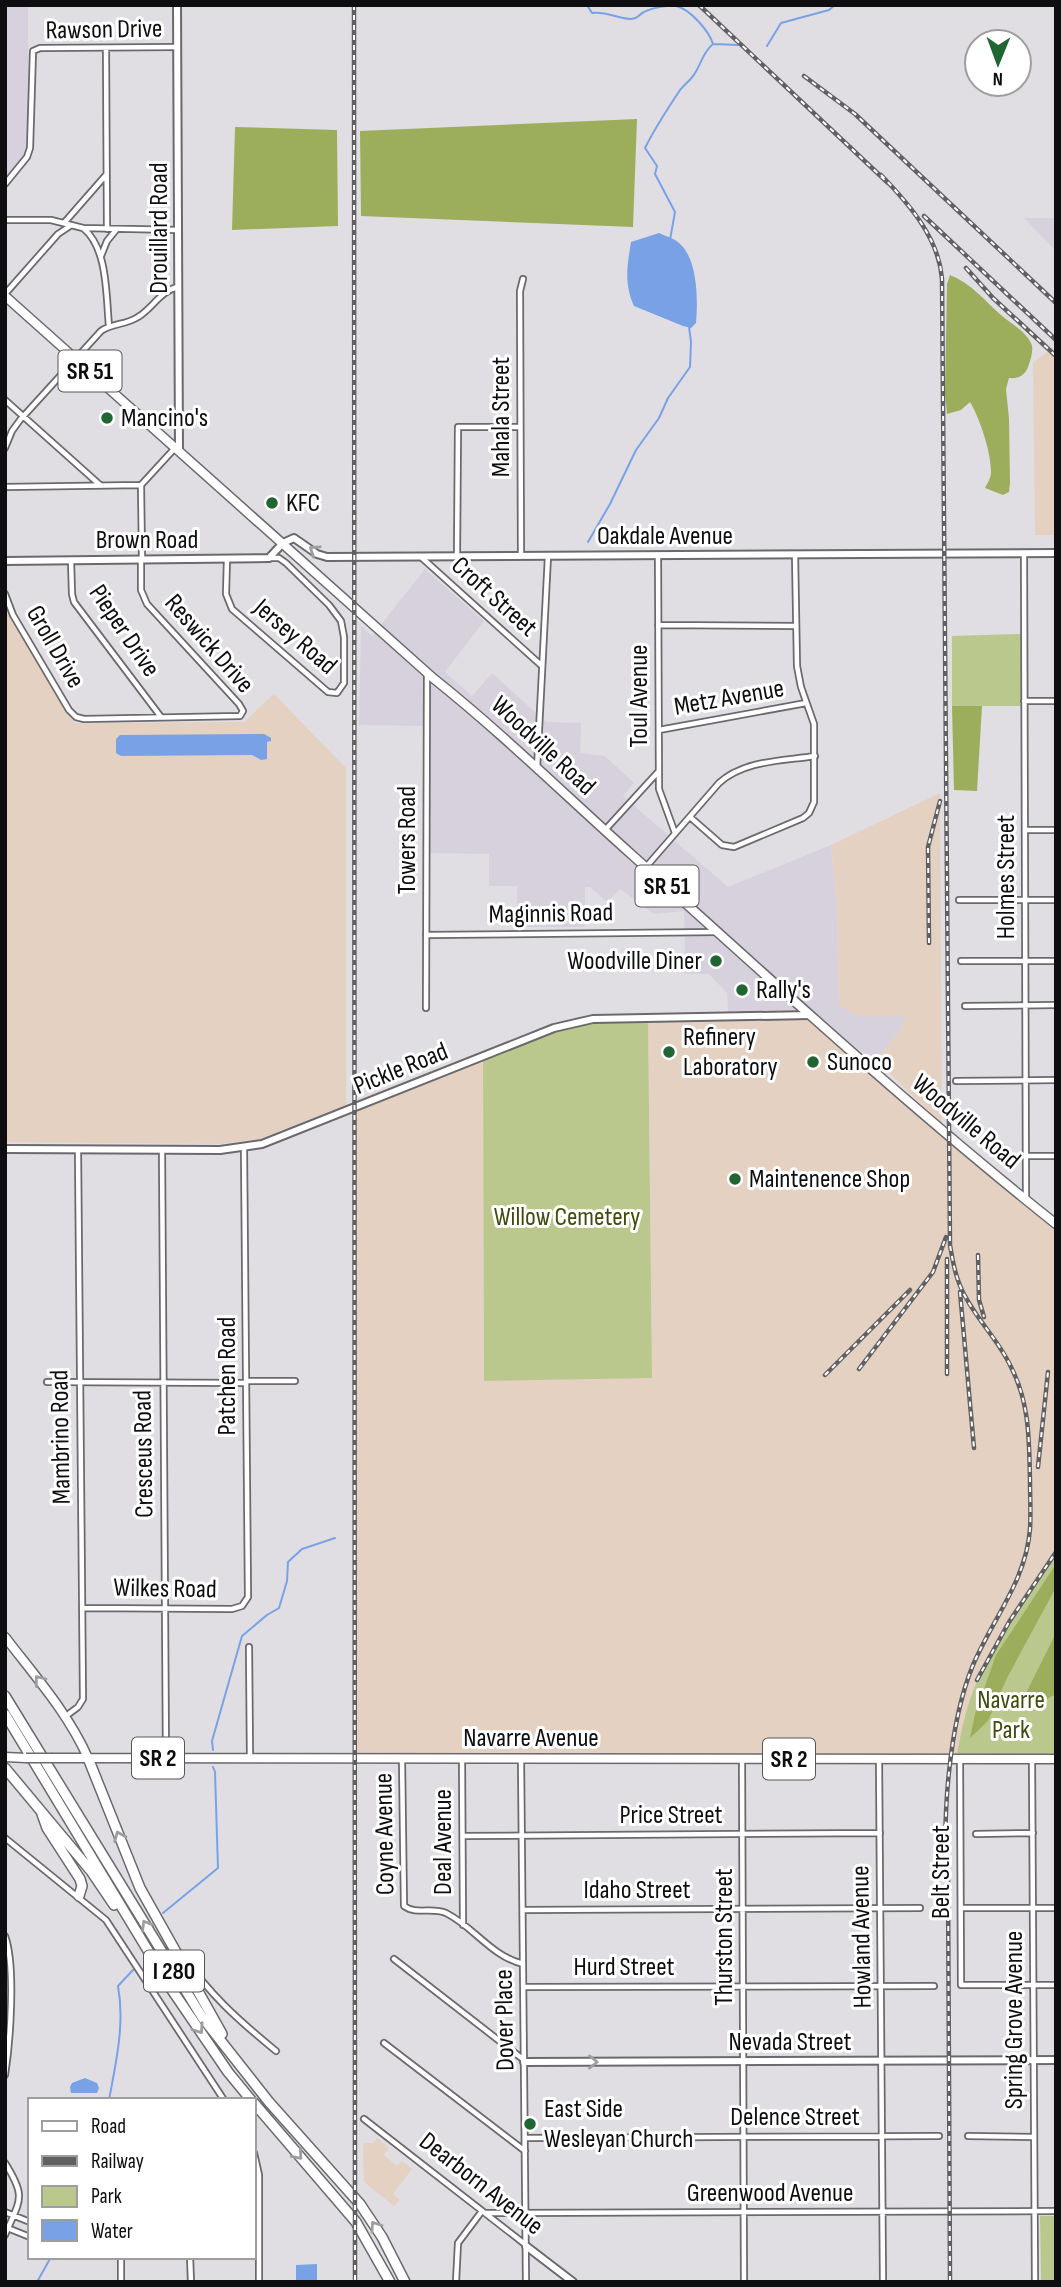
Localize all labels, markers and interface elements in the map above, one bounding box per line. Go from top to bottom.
street label: Rawson Drive [45,13,163,47]
north arrow [963,28,1033,98]
text: N [992,67,1003,90]
street label: Drouillard Road [144,162,175,294]
road number: SR 51 [58,350,122,392]
street label: Mahala Street [486,357,517,477]
place label: Mancino's [121,403,208,434]
marker: Mancino's [99,410,115,426]
place label: KFC [286,488,320,519]
marker: KFC [264,495,280,511]
street label: Oakdale Avenue [597,521,733,552]
street label: Brown Road [96,525,198,556]
one-way arrow [309,546,322,558]
street label: Croft Street [445,550,543,644]
street label: Pieper Drive [82,579,166,683]
street label: Reswick Drive [158,588,260,700]
street label: Jersey Road [246,592,343,681]
street label: Groll Drive [19,600,91,694]
street label: Toul Avenue [624,644,655,748]
street label: Metz Avenue [672,673,786,723]
street label: Woodville Road [484,690,602,802]
street label: Towers Road [392,786,423,894]
street label: Holmes Street [991,815,1022,939]
road number: SR 51 [636,866,698,906]
street label: Maginnis Road [488,897,614,931]
place label: Woodville Diner [567,946,703,977]
marker: Woodville Diner [708,953,724,969]
place label: Rally's [756,975,811,1006]
marker: Rally's [734,982,750,998]
place label: Refinery Laboratory [683,1022,777,1083]
street label: Pickle Road [349,1036,453,1102]
marker: Refinery Laboratory [661,1044,677,1060]
place label: Sunoco [827,1047,892,1078]
marker: Sunoco [805,1054,821,1070]
street label: Woodville Road [906,1068,1026,1176]
place label: Maintenence Shop [749,1164,910,1195]
marker: Maintenence Shop [727,1171,743,1187]
park label: Willow Cemetery [494,1202,640,1233]
street label: Patchen Road [212,1317,243,1435]
street label: Mambrino Road [44,1369,78,1505]
street label: Cresceus Road [127,1390,161,1518]
street label: Wilkes Road [113,1573,217,1605]
one-way arrow [34,1676,47,1688]
park label: Navarre Park [977,1685,1045,1746]
street label: Navarre Avenue [463,1723,599,1754]
road number: SR 2 [132,1738,184,1778]
road number: SR 2 [763,1738,815,1779]
street label: Coyne Avenue [368,1773,402,1895]
street label: Deal Avenue [428,1789,459,1895]
street label: Price Street [619,1800,723,1831]
street label: Belt Street [926,1825,957,1919]
one-way arrow [113,1830,127,1842]
street label: Howland Avenue [845,1865,879,2009]
street label: Thurston Street [709,1868,740,2006]
street label: Idaho Street [583,1875,691,1906]
one-way arrow [142,1920,155,1933]
street label: Spring Grove Avenue [999,1931,1030,2109]
road number: I 280 [144,1950,204,1992]
street label: Hurd Street [574,1952,675,1983]
street label: Dover Place [489,1969,521,2071]
one-way arrow [190,2021,203,2034]
street label: Nevada Street [728,2027,852,2058]
one-way arrow [588,2054,598,2070]
place label: East Side Wesleyan Church [544,2094,693,2155]
legend [28,2098,256,2259]
street label: Delence Street [730,2102,860,2133]
text: Road [91,2114,126,2139]
marker: East Side Wesleyan Church [522,2116,538,2132]
street label: Dearborn Avenue [413,2126,549,2242]
one-way arrow [290,2147,302,2160]
text: Railway [91,2149,144,2174]
street label: Greenwood Avenue [687,2178,853,2209]
text: Park [91,2184,122,2209]
text: Water [91,2219,133,2244]
one-way arrow [371,2221,383,2234]

